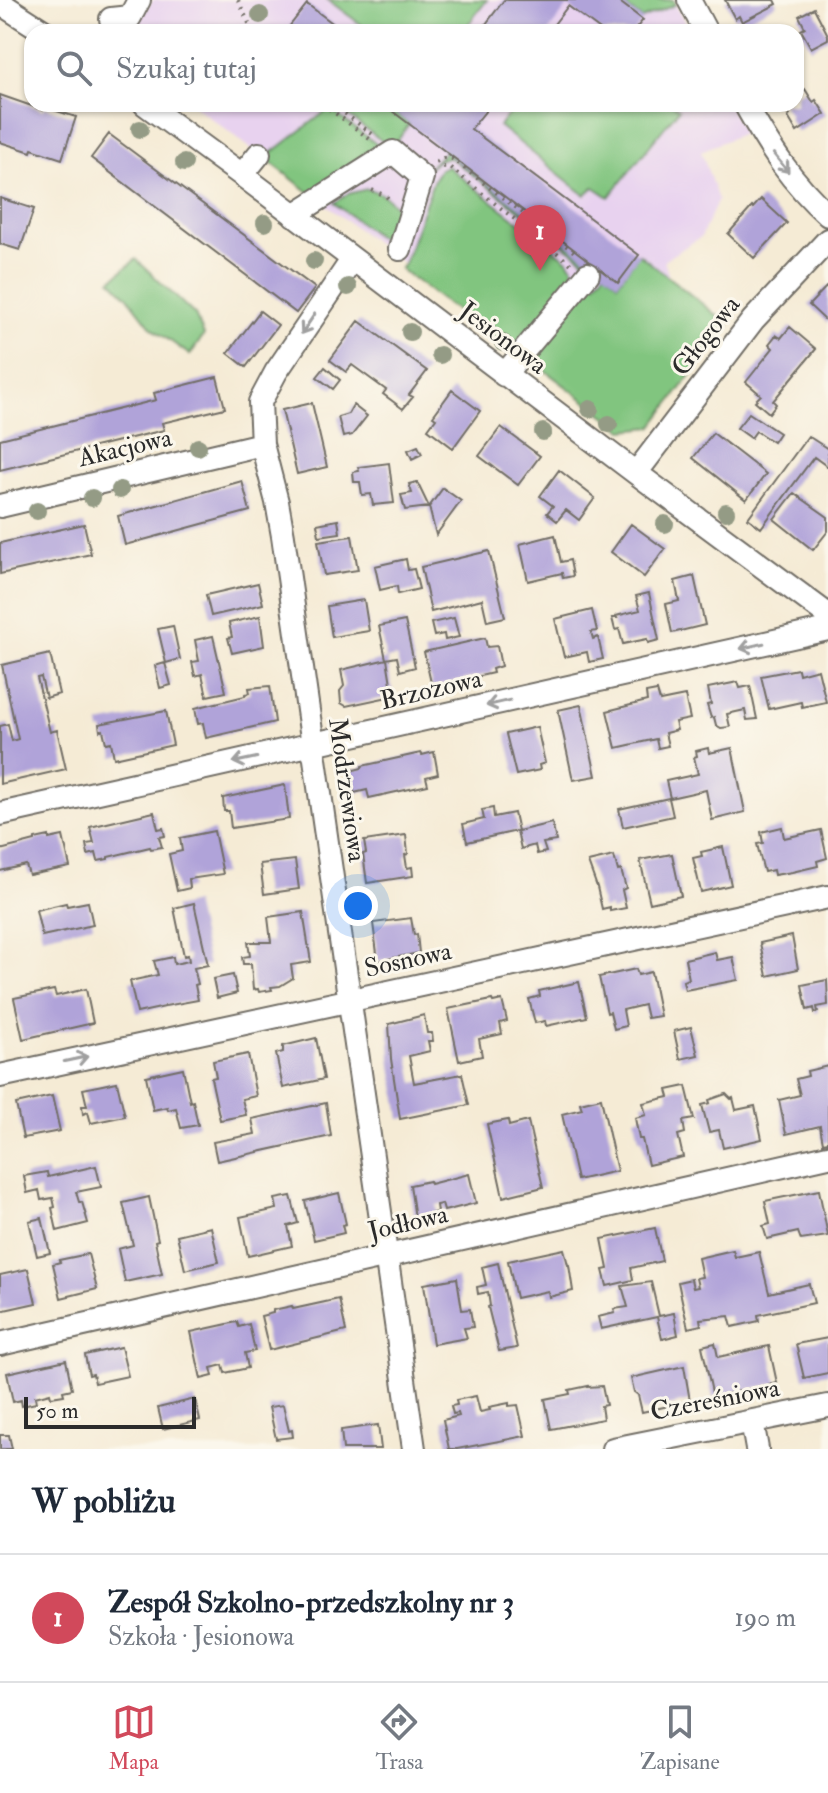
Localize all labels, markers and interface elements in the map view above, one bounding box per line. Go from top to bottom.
search box [24,24,804,112]
icon: search [52,46,96,90]
text: Szukaj tutaj [116,50,257,87]
one-way arrow [773,152,790,173]
pin: 1 [514,205,566,271]
street label: Głogowa [665,289,747,382]
street label: Jesionowa [452,294,553,381]
one-way arrow [300,313,316,335]
street label: Akacjowa [74,422,175,474]
one-way arrow [740,639,765,654]
street label: Brzozowa [377,663,485,717]
one-way arrow [486,696,512,711]
street label: Modrzewiowa [321,716,373,864]
one-way arrow [232,753,258,768]
your location [338,886,378,926]
street label: Sosnowa [362,935,455,985]
one-way arrow [63,1051,89,1066]
street label: Jodłowa [364,1198,451,1248]
street label: Czereśniowa [648,1372,783,1428]
scale bar [24,1393,196,1429]
text: 50 m [36,1397,78,1425]
text: W pobliżu [32,1480,176,1523]
text: Zespół Szkolno-przedszkolny nr 3 [108,1584,514,1621]
text: 1 [53,1602,63,1634]
text: 190 m [735,1602,796,1634]
text: Szkoła · Jesionowa [108,1621,294,1653]
tab: Mapa [108,1700,159,1776]
tab: Trasa [376,1700,423,1776]
tab: Zapisane [640,1700,720,1776]

